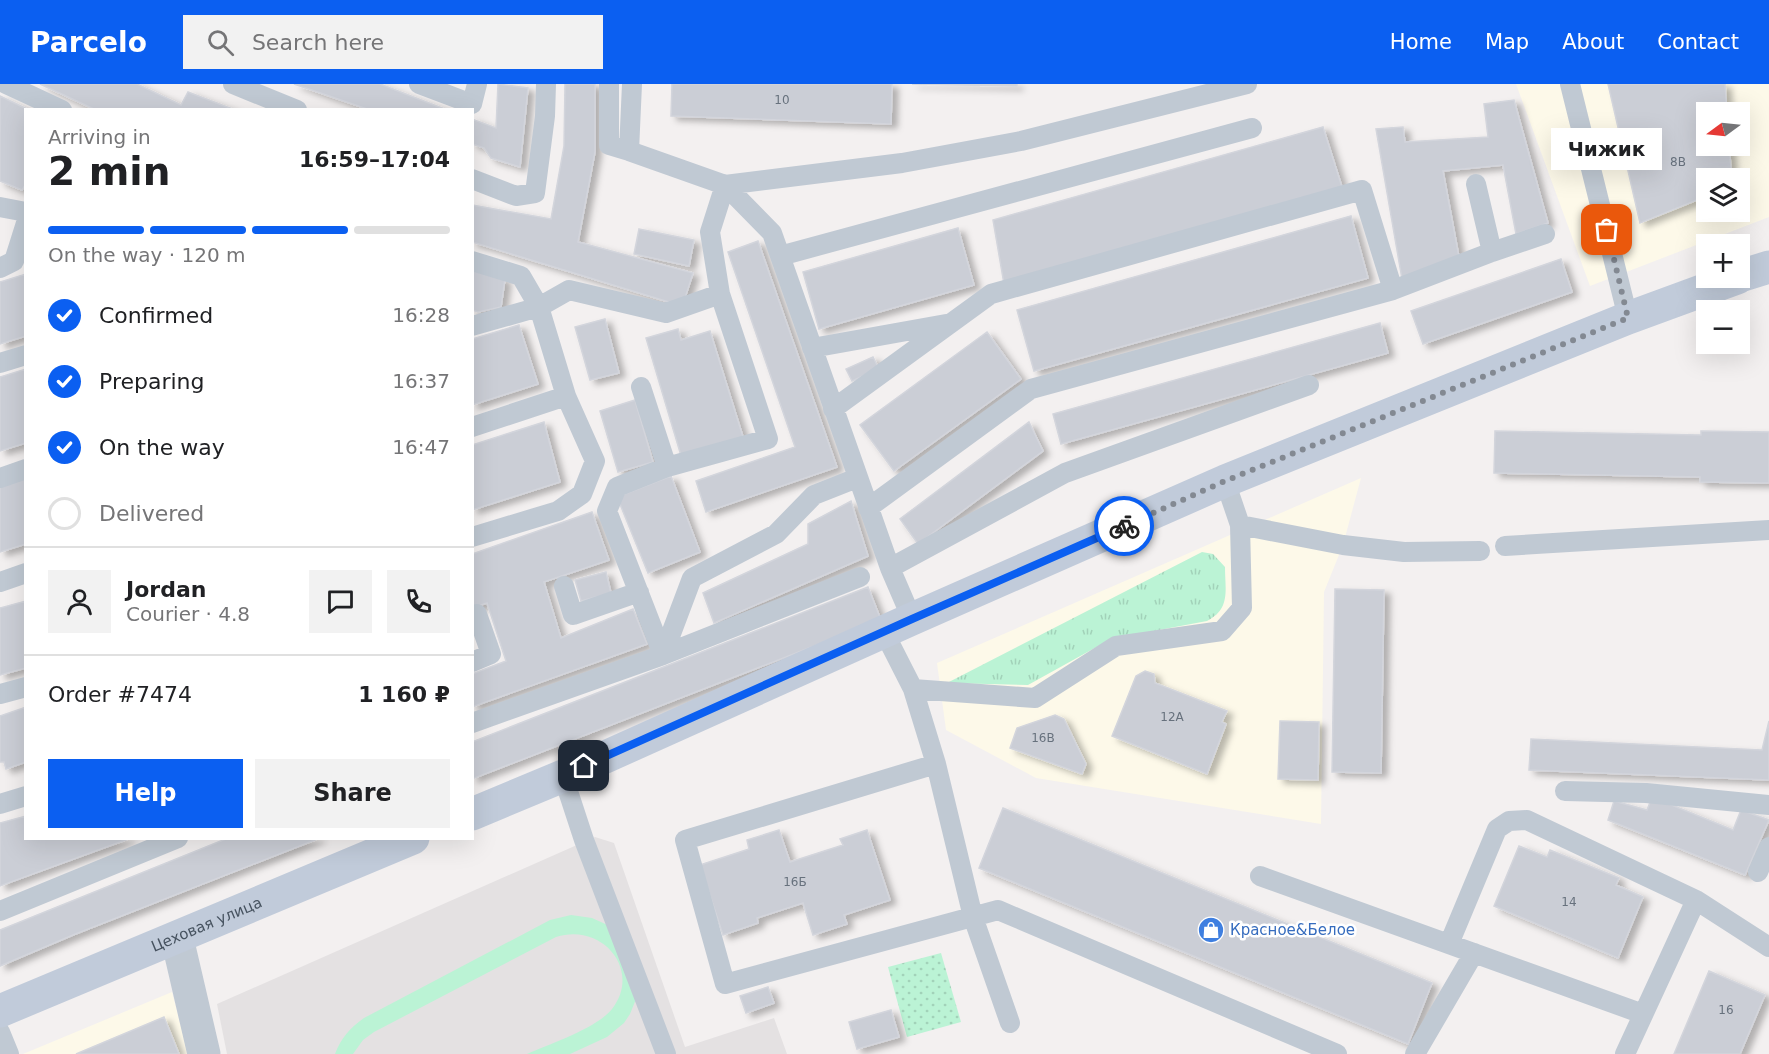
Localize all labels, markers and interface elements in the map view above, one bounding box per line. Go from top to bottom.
search box [183,15,603,69]
text: Parcelo [30,26,147,59]
icon: search [204,26,237,59]
text: Search here [252,30,384,55]
text: Home [1390,30,1452,54]
text: Map [1485,30,1529,54]
text: About [1562,30,1624,54]
text: Contact [1657,30,1739,54]
house number: 10 [774,93,790,107]
north arrow [1696,102,1750,156]
map controls [1696,102,1750,354]
text: Arriving in [48,125,151,149]
callout: Чижик [1552,128,1662,170]
text: Чижик [1568,137,1645,161]
text: 16:59–17:04 [299,147,450,172]
text: 2 min [48,149,170,194]
house number: 8В [1670,155,1686,169]
button: layers [1696,168,1750,222]
pin [1581,204,1632,255]
icon: bag [1590,213,1623,246]
button: + [1696,234,1750,288]
text: On the way · 120 m [48,243,246,267]
icon: check [48,299,81,332]
button: − [1696,300,1750,354]
text: Confirmed [99,303,213,328]
text: 16:28 [392,303,450,327]
icon: check [48,365,81,398]
text: Preparing [99,369,205,394]
text: 16:37 [392,369,450,393]
icon: check [48,431,81,464]
text: On the way [99,435,225,460]
text: 16:47 [392,435,450,459]
courier [1094,496,1154,556]
text: Delivered [99,501,204,526]
icon: bike [1108,510,1141,543]
button: person [48,570,111,633]
button: chat [309,570,372,633]
button: phone [387,570,450,633]
text: Jordan [126,577,206,602]
text: Courier · 4.8 [126,602,250,626]
text: Order #7474 [48,682,192,707]
text: 1 160 ₽ [358,682,450,707]
house number: 12А [1160,710,1185,724]
house number: 16В [1031,731,1055,745]
pin [558,740,609,791]
icon: home [567,749,600,782]
button: Help [48,759,243,828]
button: Share [255,759,450,828]
house number: 16Б [783,875,807,889]
street label: Цеховая улица [148,893,265,956]
house number: 14 [1561,895,1577,909]
shop icon: Красное&Белое [1196,915,1226,945]
place label: Красное&Белое [1230,921,1355,939]
house number: 16 [1718,1003,1734,1017]

